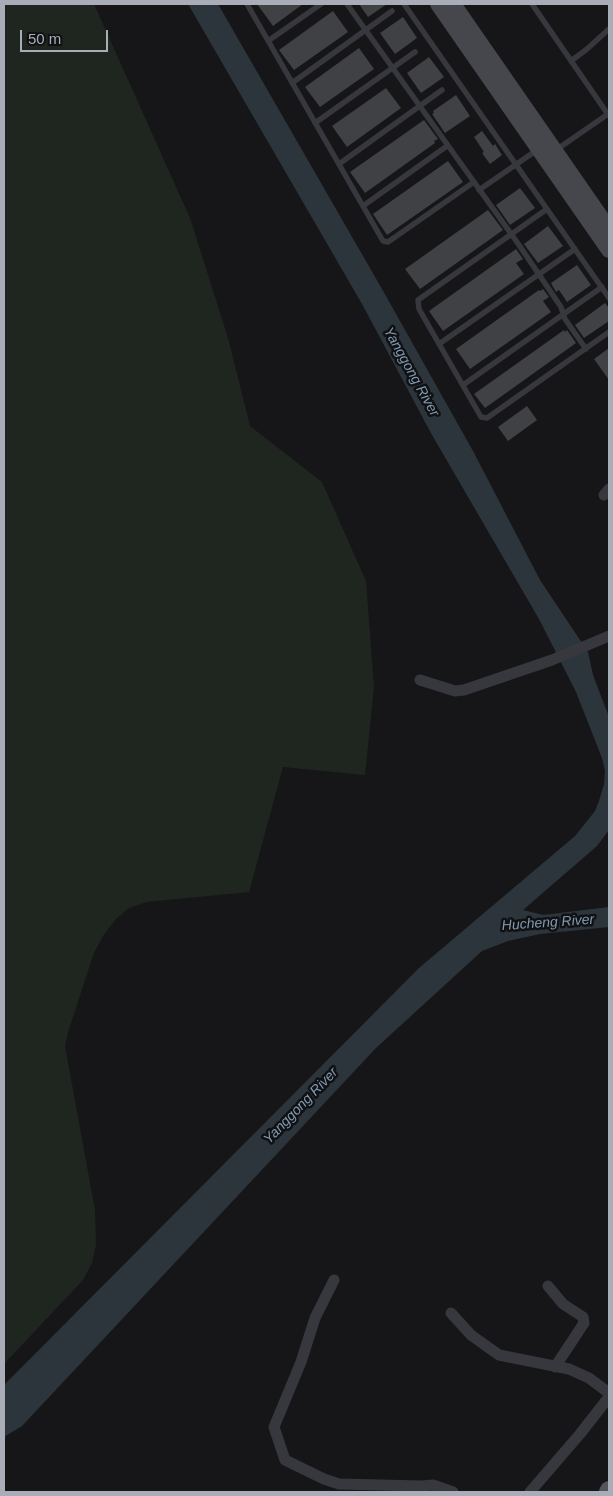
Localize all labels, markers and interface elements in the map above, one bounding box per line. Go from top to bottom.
scale bar [22,20,110,52]
text: 50 m [28,30,61,47]
water label: Yanggong River [380,324,442,420]
water label: Hucheng River [501,911,595,935]
water label: Yanggong River [260,1064,342,1148]

